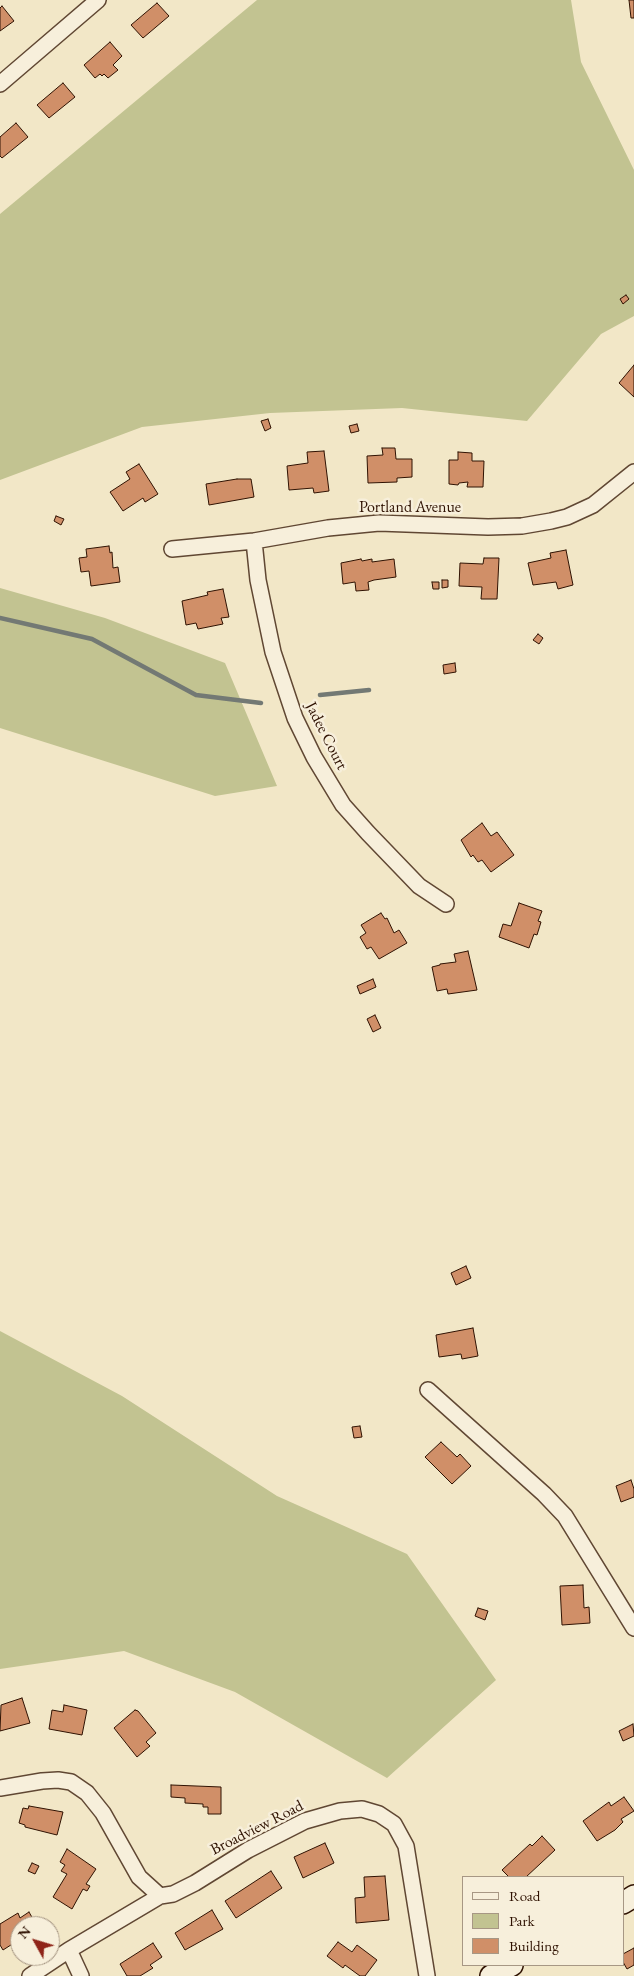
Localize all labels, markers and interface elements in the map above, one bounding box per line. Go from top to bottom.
street label: Portland Avenue [359,498,461,518]
street label: Jadee Court [301,699,351,773]
street label: Broadview Road [207,1796,307,1860]
legend [462,1876,624,1966]
text: Road [509,1886,540,1905]
text: Park [509,1911,535,1930]
north arrow [10,1916,60,1966]
text: N [14,1922,35,1942]
text: Building [509,1936,559,1955]

